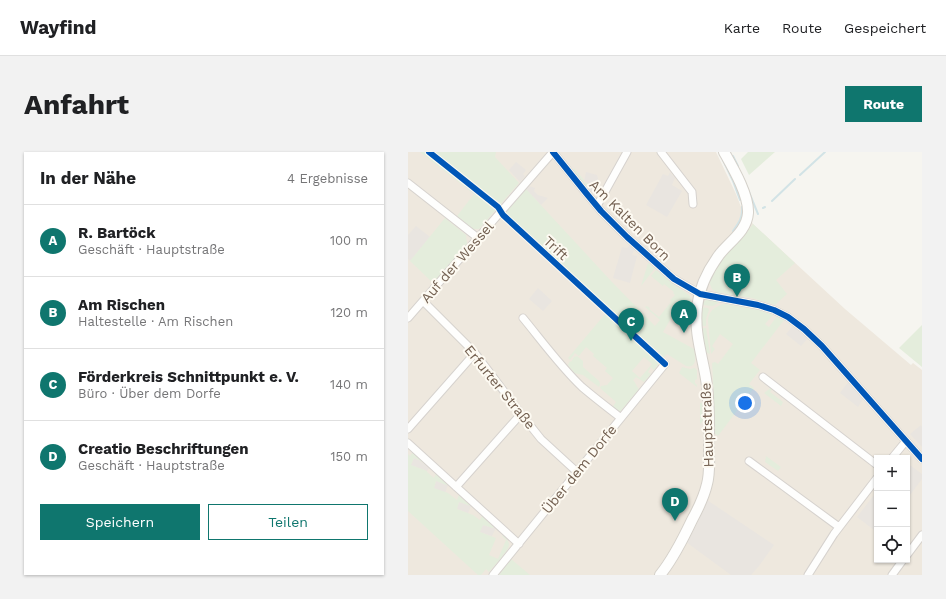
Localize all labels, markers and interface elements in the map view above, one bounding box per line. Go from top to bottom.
text: Wayfind [20,16,96,39]
text: Karte [724,20,760,36]
text: Route [782,20,822,36]
text: Gespeichert [844,20,926,36]
button: Route [845,86,922,122]
text: Anfahrt [24,88,129,121]
text: In der Nähe [40,168,136,188]
text: 4 Ergebnisse [287,171,368,186]
street label: Am Kalten Born [586,176,674,264]
street label: Auf der Wessel [417,218,497,306]
text: R. Bartöck [78,224,156,242]
text: A [49,233,57,248]
text: 100 m [330,233,368,248]
street label: Trift [540,233,572,263]
text: Geschäft · Hauptstraße [78,242,225,257]
pin: B [724,264,750,297]
text: Am Rischen [78,296,165,314]
pin: A [671,300,697,333]
text: B [49,305,57,320]
text: 120 m [330,305,368,320]
pin: C [618,308,644,341]
text: Haltestelle · Am Rischen [78,314,233,329]
street label: Erfurter Straße [461,342,539,432]
text: Förderkreis Schnittpunkt e. V. [78,368,299,386]
text: C [49,377,57,392]
text: 140 m [330,377,368,392]
street label: Hauptstraße [698,382,716,468]
text: Büro · Über dem Dorfe [78,386,221,401]
your location [735,393,755,413]
street label: Über dem Dorfe [538,421,620,517]
text: Creatio Beschriftungen [78,440,249,458]
text: D [48,449,58,464]
text: 150 m [330,449,368,464]
map controls [874,455,910,563]
button: + [874,455,910,491]
text: Geschäft · Hauptstraße [78,458,225,473]
pin: D [662,488,688,521]
button: − [874,491,910,527]
button: Speichern [40,504,200,540]
button: Teilen [208,504,368,540]
button: locate [874,527,910,563]

